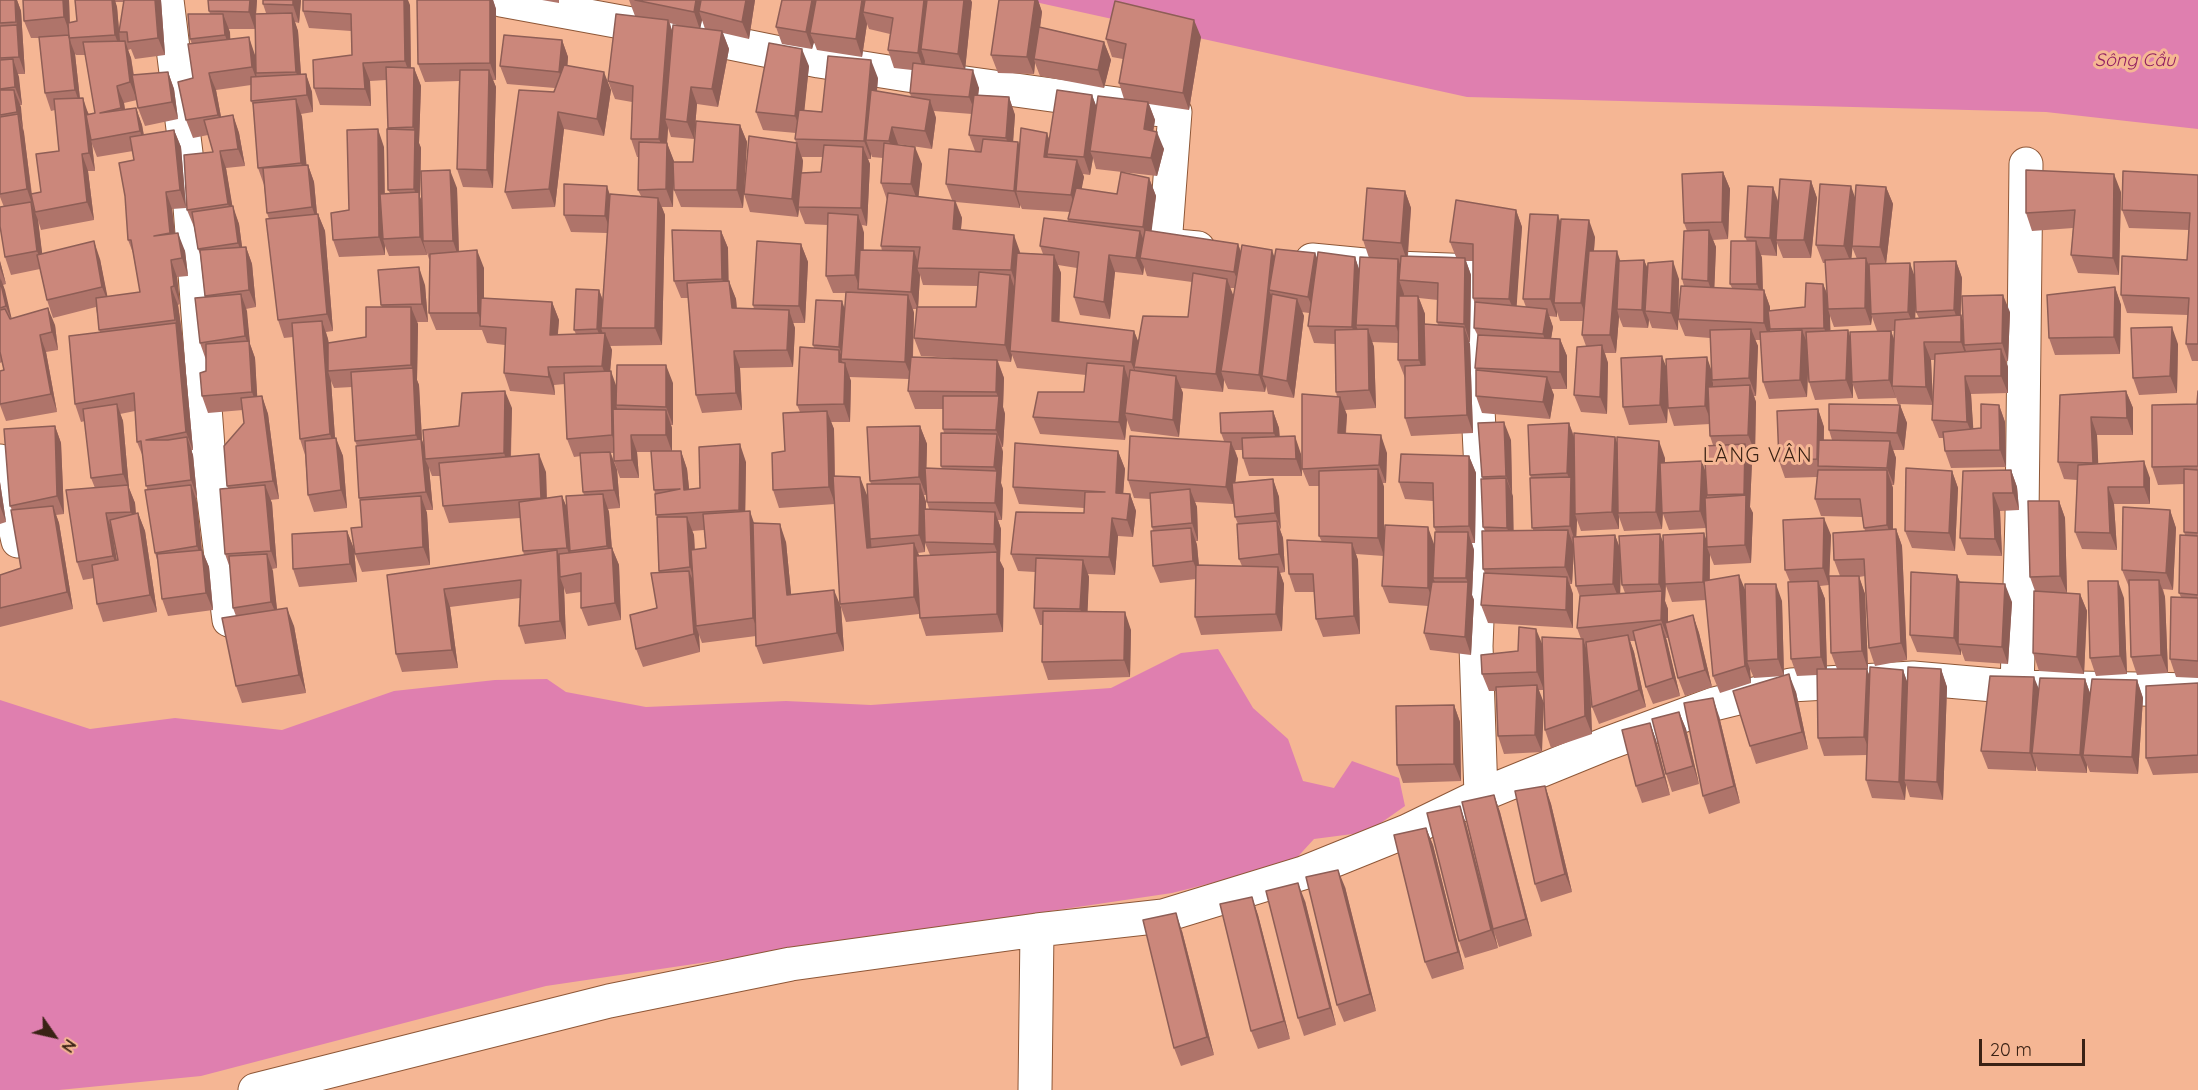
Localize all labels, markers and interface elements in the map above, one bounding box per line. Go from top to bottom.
water label: Sông Cầu [2095,50,2175,72]
district label: LÀNG VÂN [1703,444,1813,468]
north arrow [24,1006,84,1066]
scale bar [1982,1027,2088,1065]
text: N [57,1036,81,1057]
text: 20 m [1990,1038,2032,1061]

